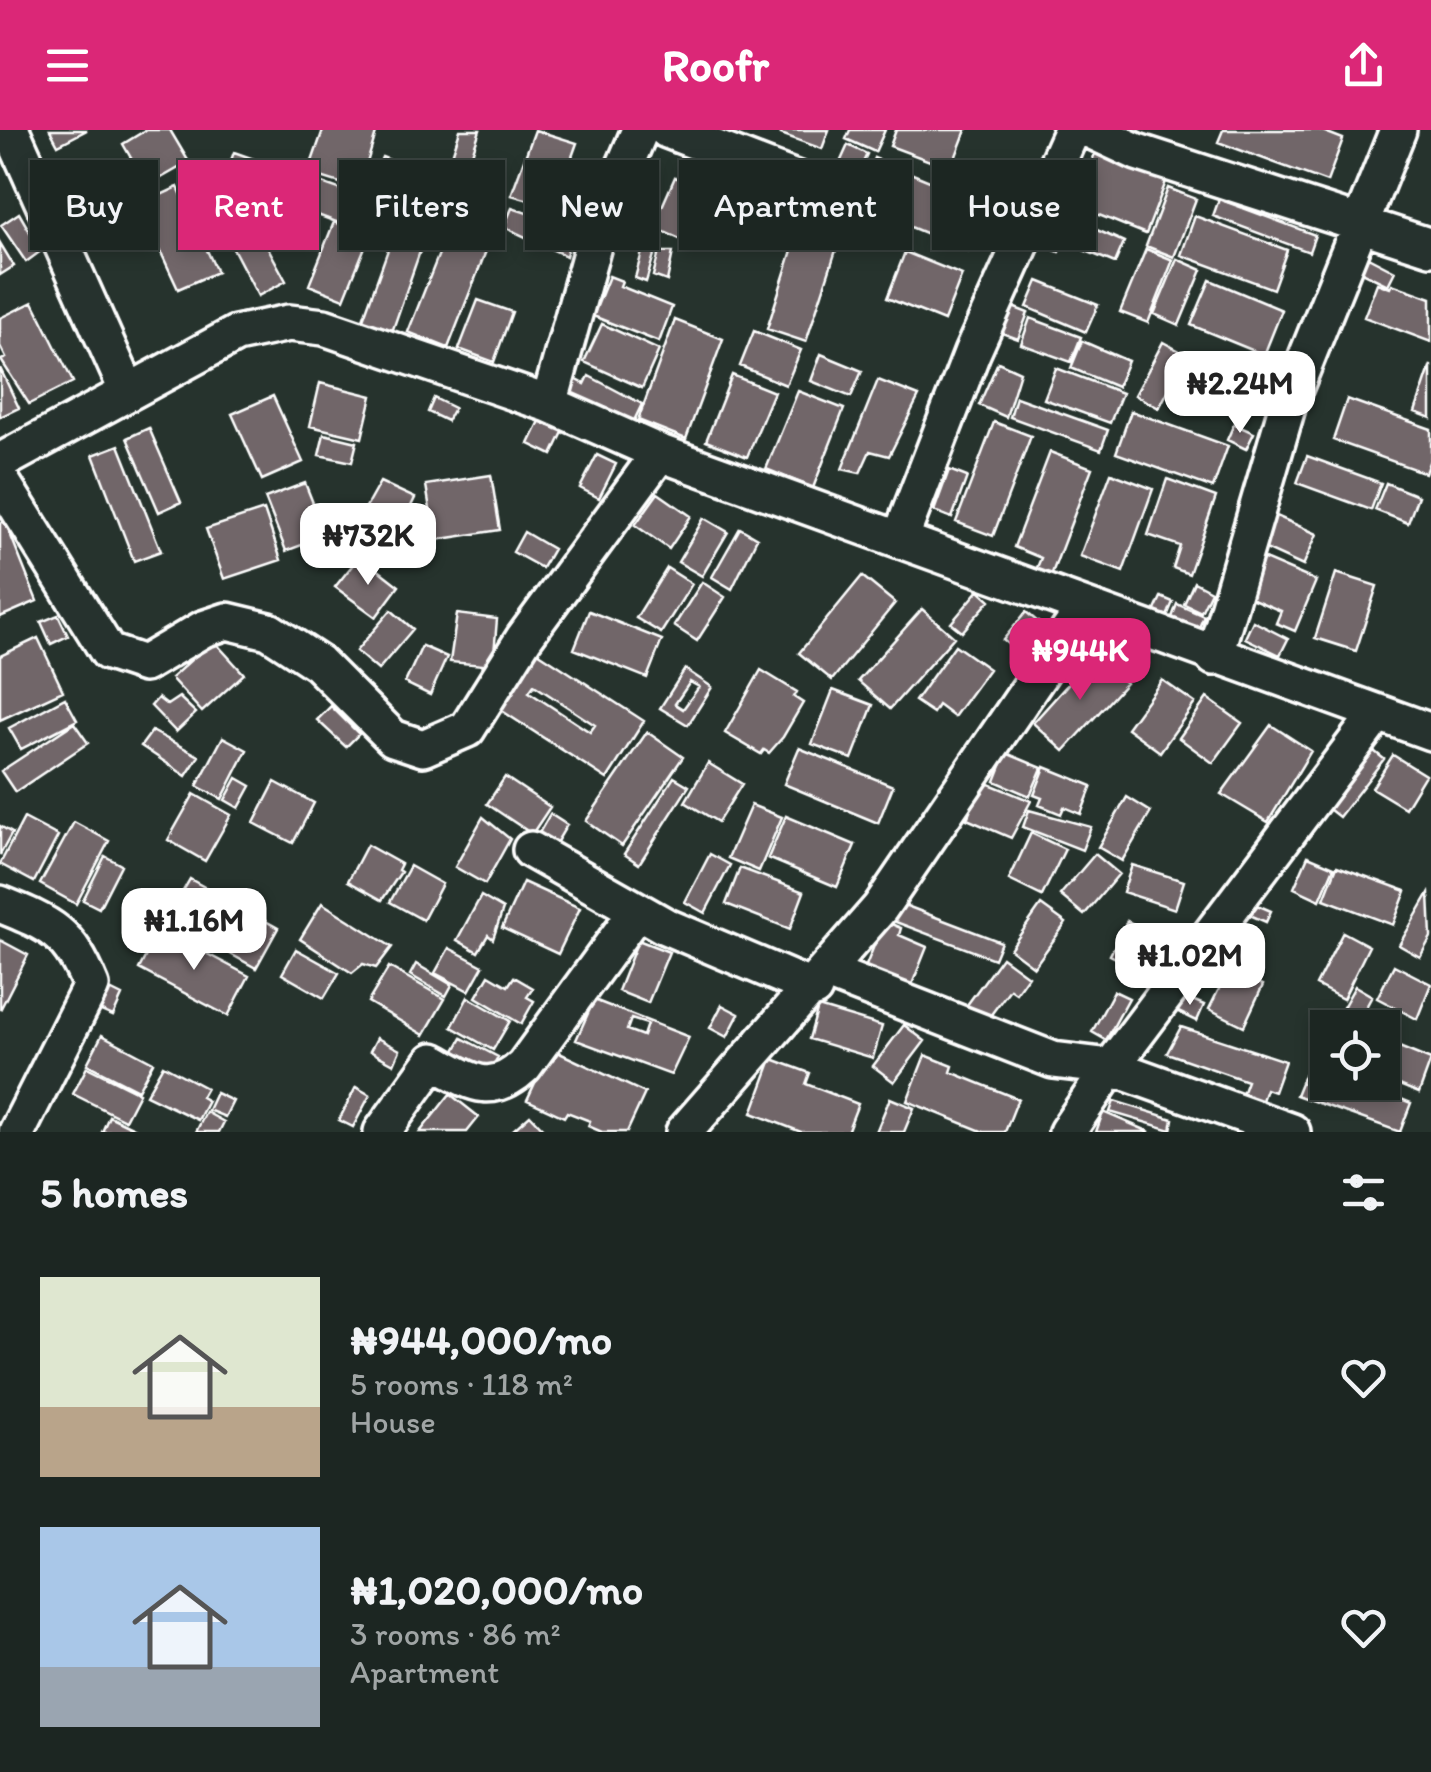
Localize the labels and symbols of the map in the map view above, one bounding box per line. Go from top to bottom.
pin: ₦2.24M [1159,351,1321,436]
pin: ₦732K [298,503,438,588]
pin: ₦944K [1010,618,1150,703]
pin: ₦1.16M [113,888,275,973]
pin: ₦1.02M [1109,923,1271,1008]

